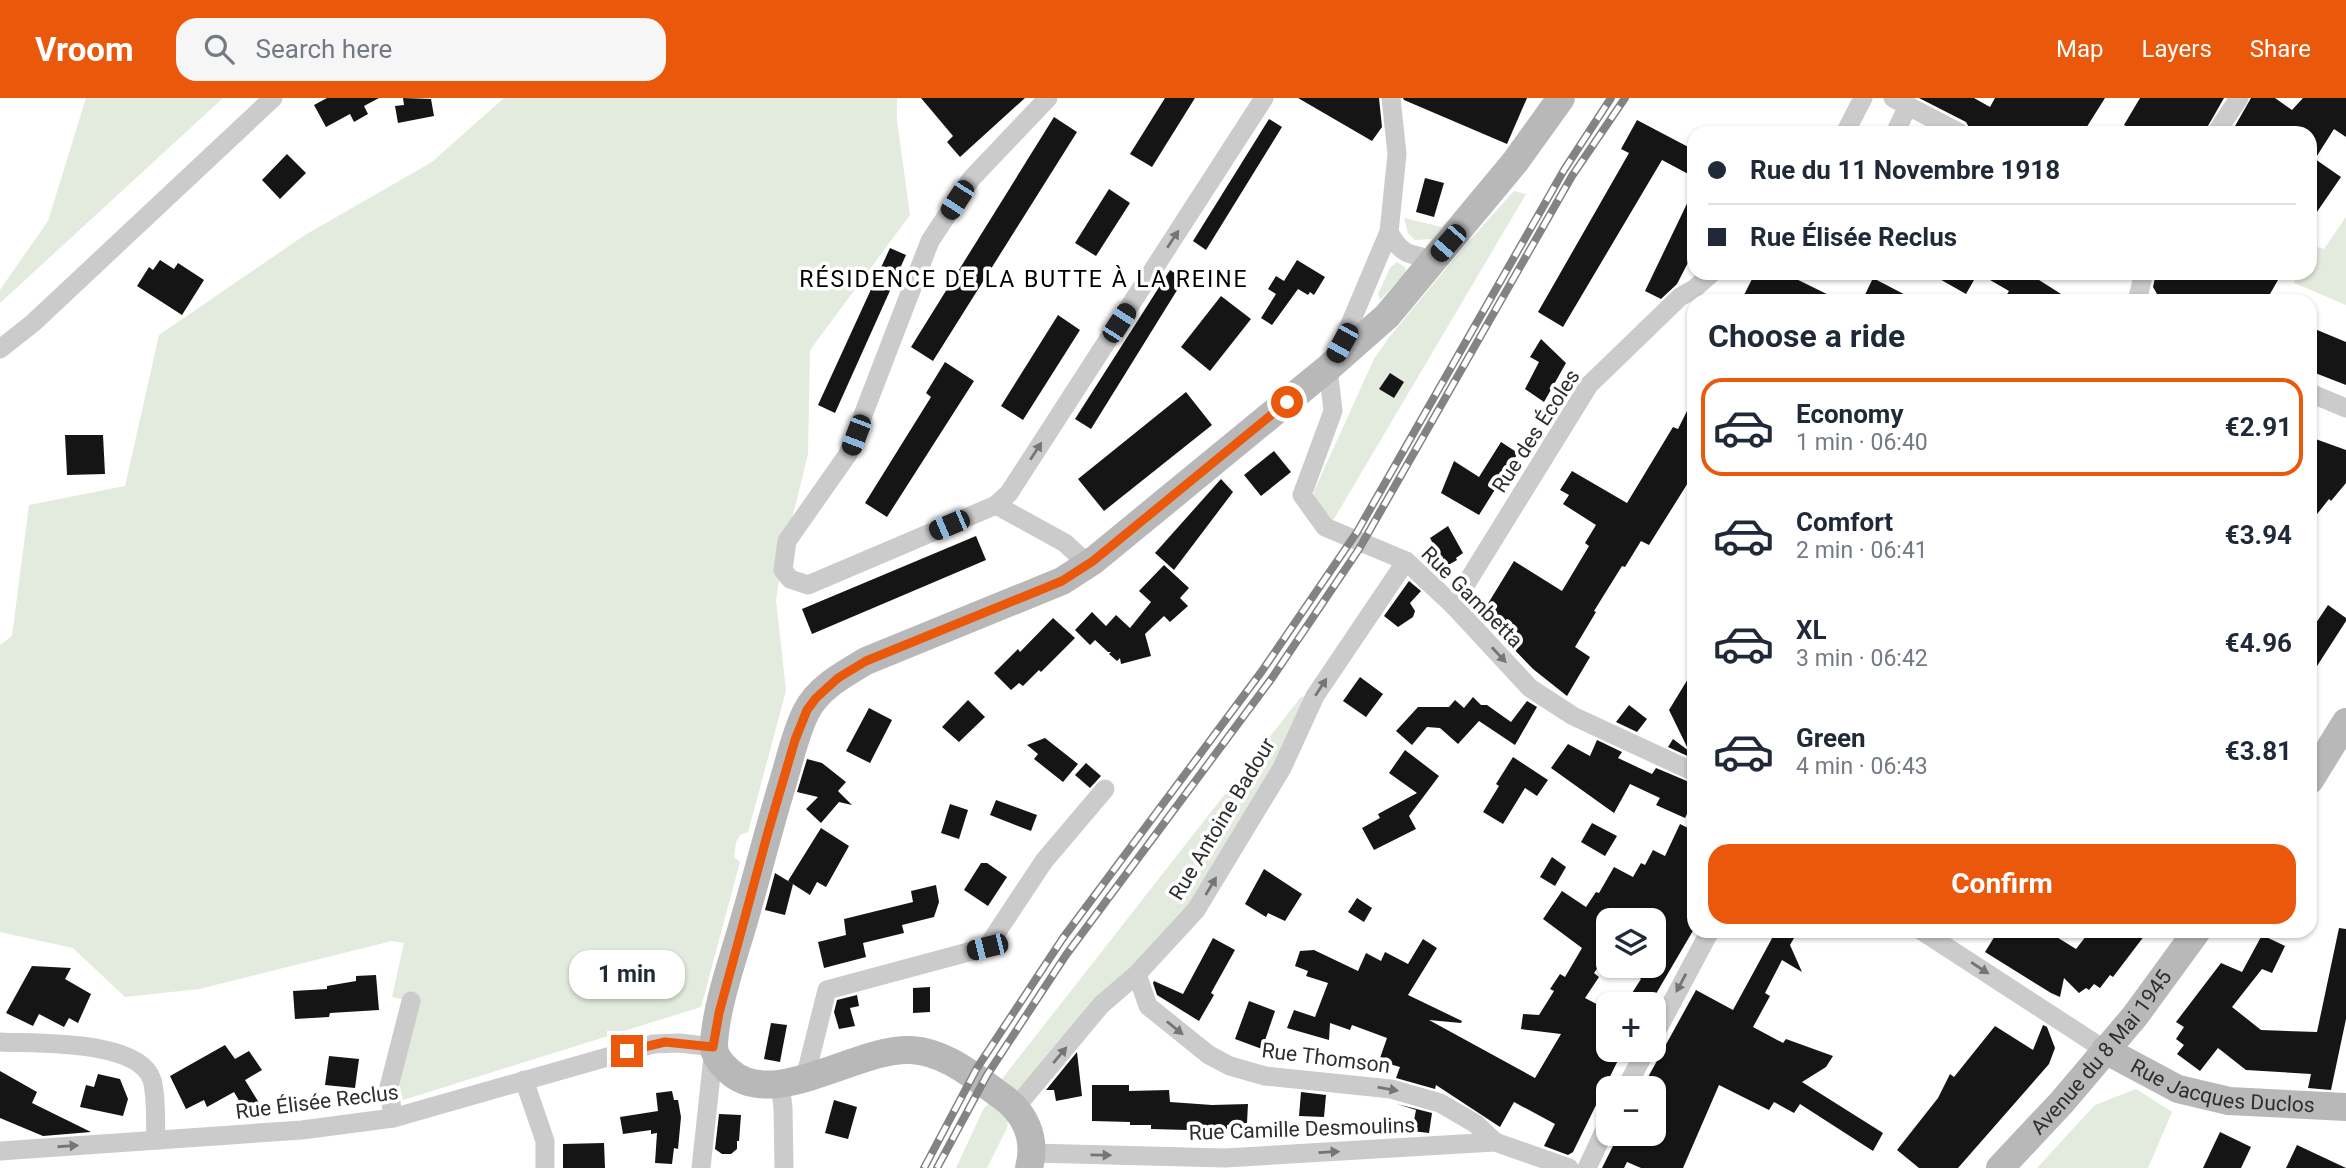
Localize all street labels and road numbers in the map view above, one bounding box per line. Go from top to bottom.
street label: Rue des Écoles [1487,365,1585,497]
street label: Rue Gambetta [1416,541,1528,653]
street label: Rue Antoine Badour [1164,734,1280,904]
street label: Avenue du 8 Mai 1945 [2026,965,2177,1139]
street label: Rue Thomson [1260,1038,1392,1078]
street label: Rue Jacques Duclos [2127,1054,2315,1117]
street label: Rue Élisée Reclus [234,1080,400,1124]
street label: Rue Camille Desmoulins [1188,1113,1416,1145]

